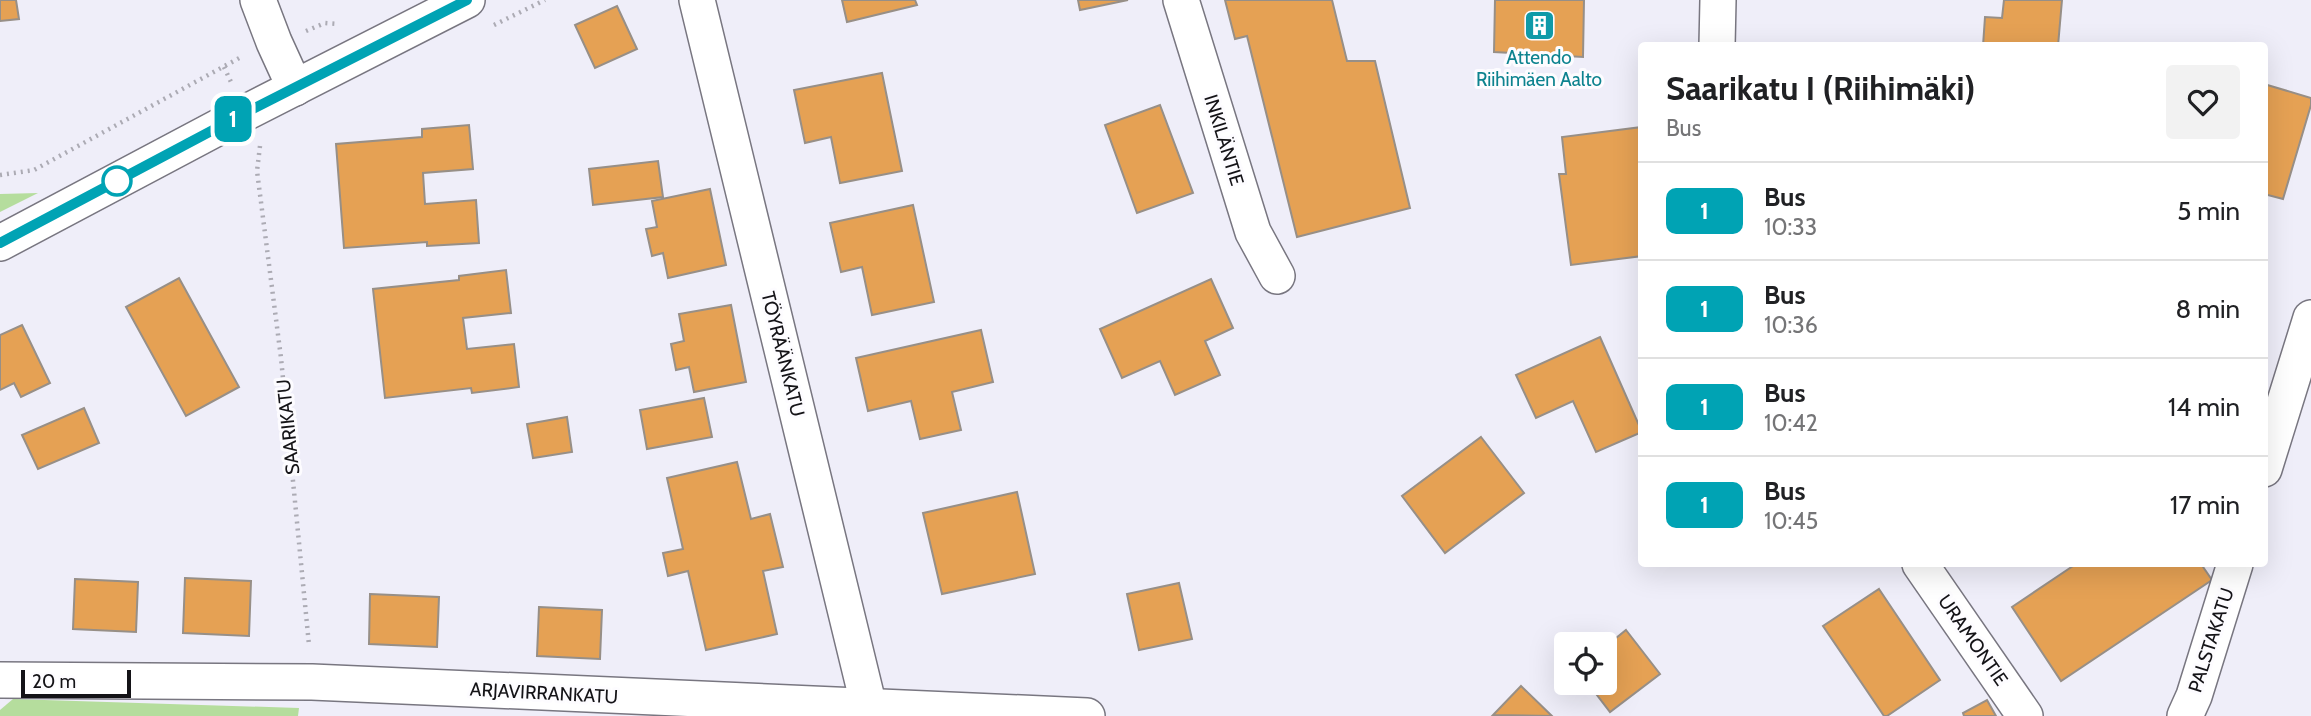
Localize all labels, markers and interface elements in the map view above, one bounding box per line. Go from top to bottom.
building icon: Attendo Riihimäen Aalto [1522,9,1556,43]
place label: Attendo Riihimäen Aalto [1476,46,1602,91]
button: heart [2166,65,2240,139]
text: Saarikatu I (Riihimäki) [1666,68,1975,108]
street label: INKILÄNTIE [1199,92,1249,188]
line badge: 1 [210,96,256,142]
text: 1 [229,104,237,133]
text: Bus [1666,114,1701,142]
unlabelled marker [102,166,132,196]
text: Bus [1764,181,1805,213]
text: 5 min [2177,195,2240,227]
text: 1 [1700,196,1709,225]
text: 10:33 [1764,213,1817,241]
text: Bus [1764,279,1805,311]
street label: TÖYRÄÄNKATU [756,289,810,419]
text: 8 min [2176,293,2240,325]
text: 1 [1700,294,1709,323]
text: 10:36 [1764,311,1818,339]
text: Bus [1764,377,1805,409]
street label: SAARIKATU [272,378,304,476]
text: 14 min [2168,391,2240,423]
text: 1 [1700,392,1709,421]
text: 10:42 [1764,409,1818,437]
text: Bus [1764,475,1805,507]
text: 17 min [2170,489,2240,521]
text: 1 [1700,490,1709,519]
text: 10:45 [1764,507,1818,535]
street label: PALSTAKATU [2183,585,2239,695]
street label: URAMONTIE [1933,590,2013,690]
map controls [1554,632,1617,695]
button: locate [1554,632,1617,695]
scale bar [21,667,131,699]
text: 20 m [32,670,76,693]
street label: ARJAVIRRANKATU [469,678,619,708]

